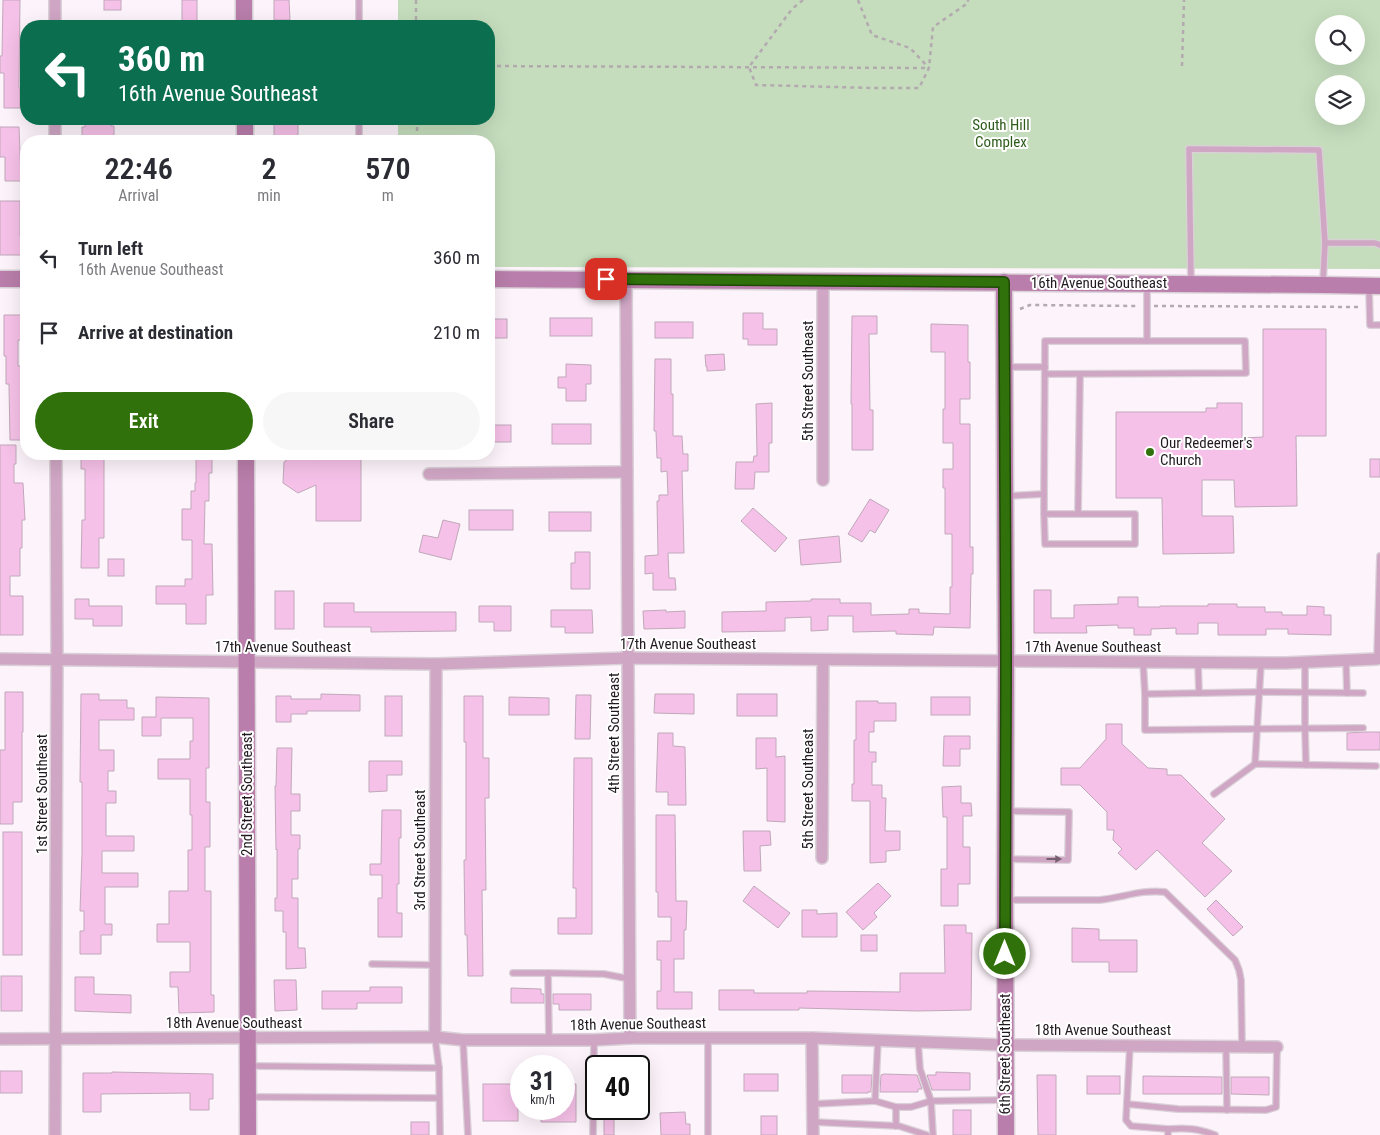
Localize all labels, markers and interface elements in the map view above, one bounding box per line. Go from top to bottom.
map controls [1315,15,1365,125]
button: search [1315,15,1365,65]
text: 360 m [118,39,205,80]
icon: left [35,40,100,105]
button: layers [1315,75,1365,125]
text: 16th Avenue Southeast [118,81,318,106]
park label: South Hill Complex [972,116,1030,151]
text: 22:46 [104,151,173,186]
text: 2 [261,151,277,186]
text: 570 [365,151,410,186]
text: Arrival [118,186,159,205]
text: min [257,186,281,205]
text: m [382,186,394,205]
text: Turn left [78,237,143,260]
icon: left [35,244,63,272]
text: 360 m [433,246,480,269]
pin [585,258,627,300]
text: 16th Avenue Southeast [78,260,223,279]
icon: arrive [592,265,620,293]
street label: 16th Avenue Southeast [1031,274,1167,292]
icon: arrive [35,319,63,347]
text: Arrive at destination [78,321,233,344]
text: 210 m [433,321,480,344]
street label: 5th Street Southeast [799,321,817,441]
button: Exit [35,392,253,450]
button: Share [263,392,480,450]
place label: Our Redeemer's Church [1160,434,1253,469]
marker: Our Redeemer's Church [1144,446,1156,458]
street label: 17th Avenue Southeast [620,635,756,653]
street label: 17th Avenue Southeast [215,638,351,656]
street label: 17th Avenue Southeast [1025,638,1161,656]
street label: 4th Street Southeast [605,673,623,793]
street label: 5th Street Southeast [799,729,817,849]
street label: 2nd Street Southeast [238,732,256,856]
street label: 1st Street Southeast [33,734,51,854]
street label: 3rd Street Southeast [411,789,429,911]
one-way arrow [1046,856,1062,864]
position arrow [978,927,1030,979]
street label: 6th Street Southeast [996,994,1014,1114]
street label: 18th Avenue Southeast [166,1014,302,1032]
street label: 18th Avenue Southeast [570,1014,706,1034]
street label: 18th Avenue Southeast [1035,1021,1171,1039]
speed limit sign: 40 [585,1055,650,1120]
text: 31 [530,1067,555,1096]
text: km/h [530,1093,555,1107]

